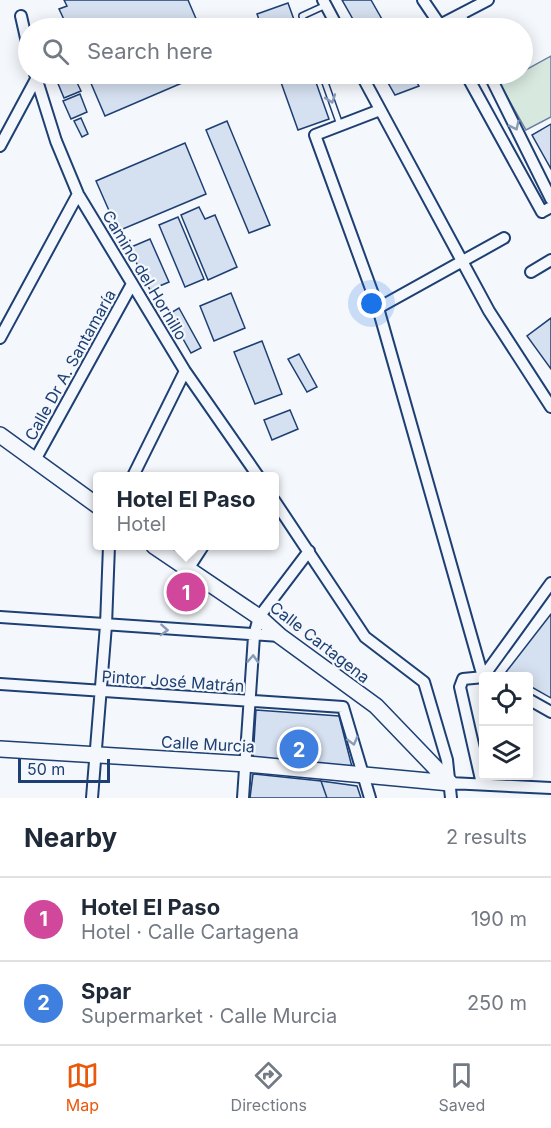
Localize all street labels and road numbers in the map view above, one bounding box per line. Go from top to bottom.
street label: Camino del Hornillo [98,206,192,344]
street label: Calle Dr A. Santamaría [20,286,120,444]
street label: Calle Cartagena [266,597,374,687]
street label: Pintor José Matrán [101,666,245,696]
street label: Calle Murcia [161,732,255,756]

